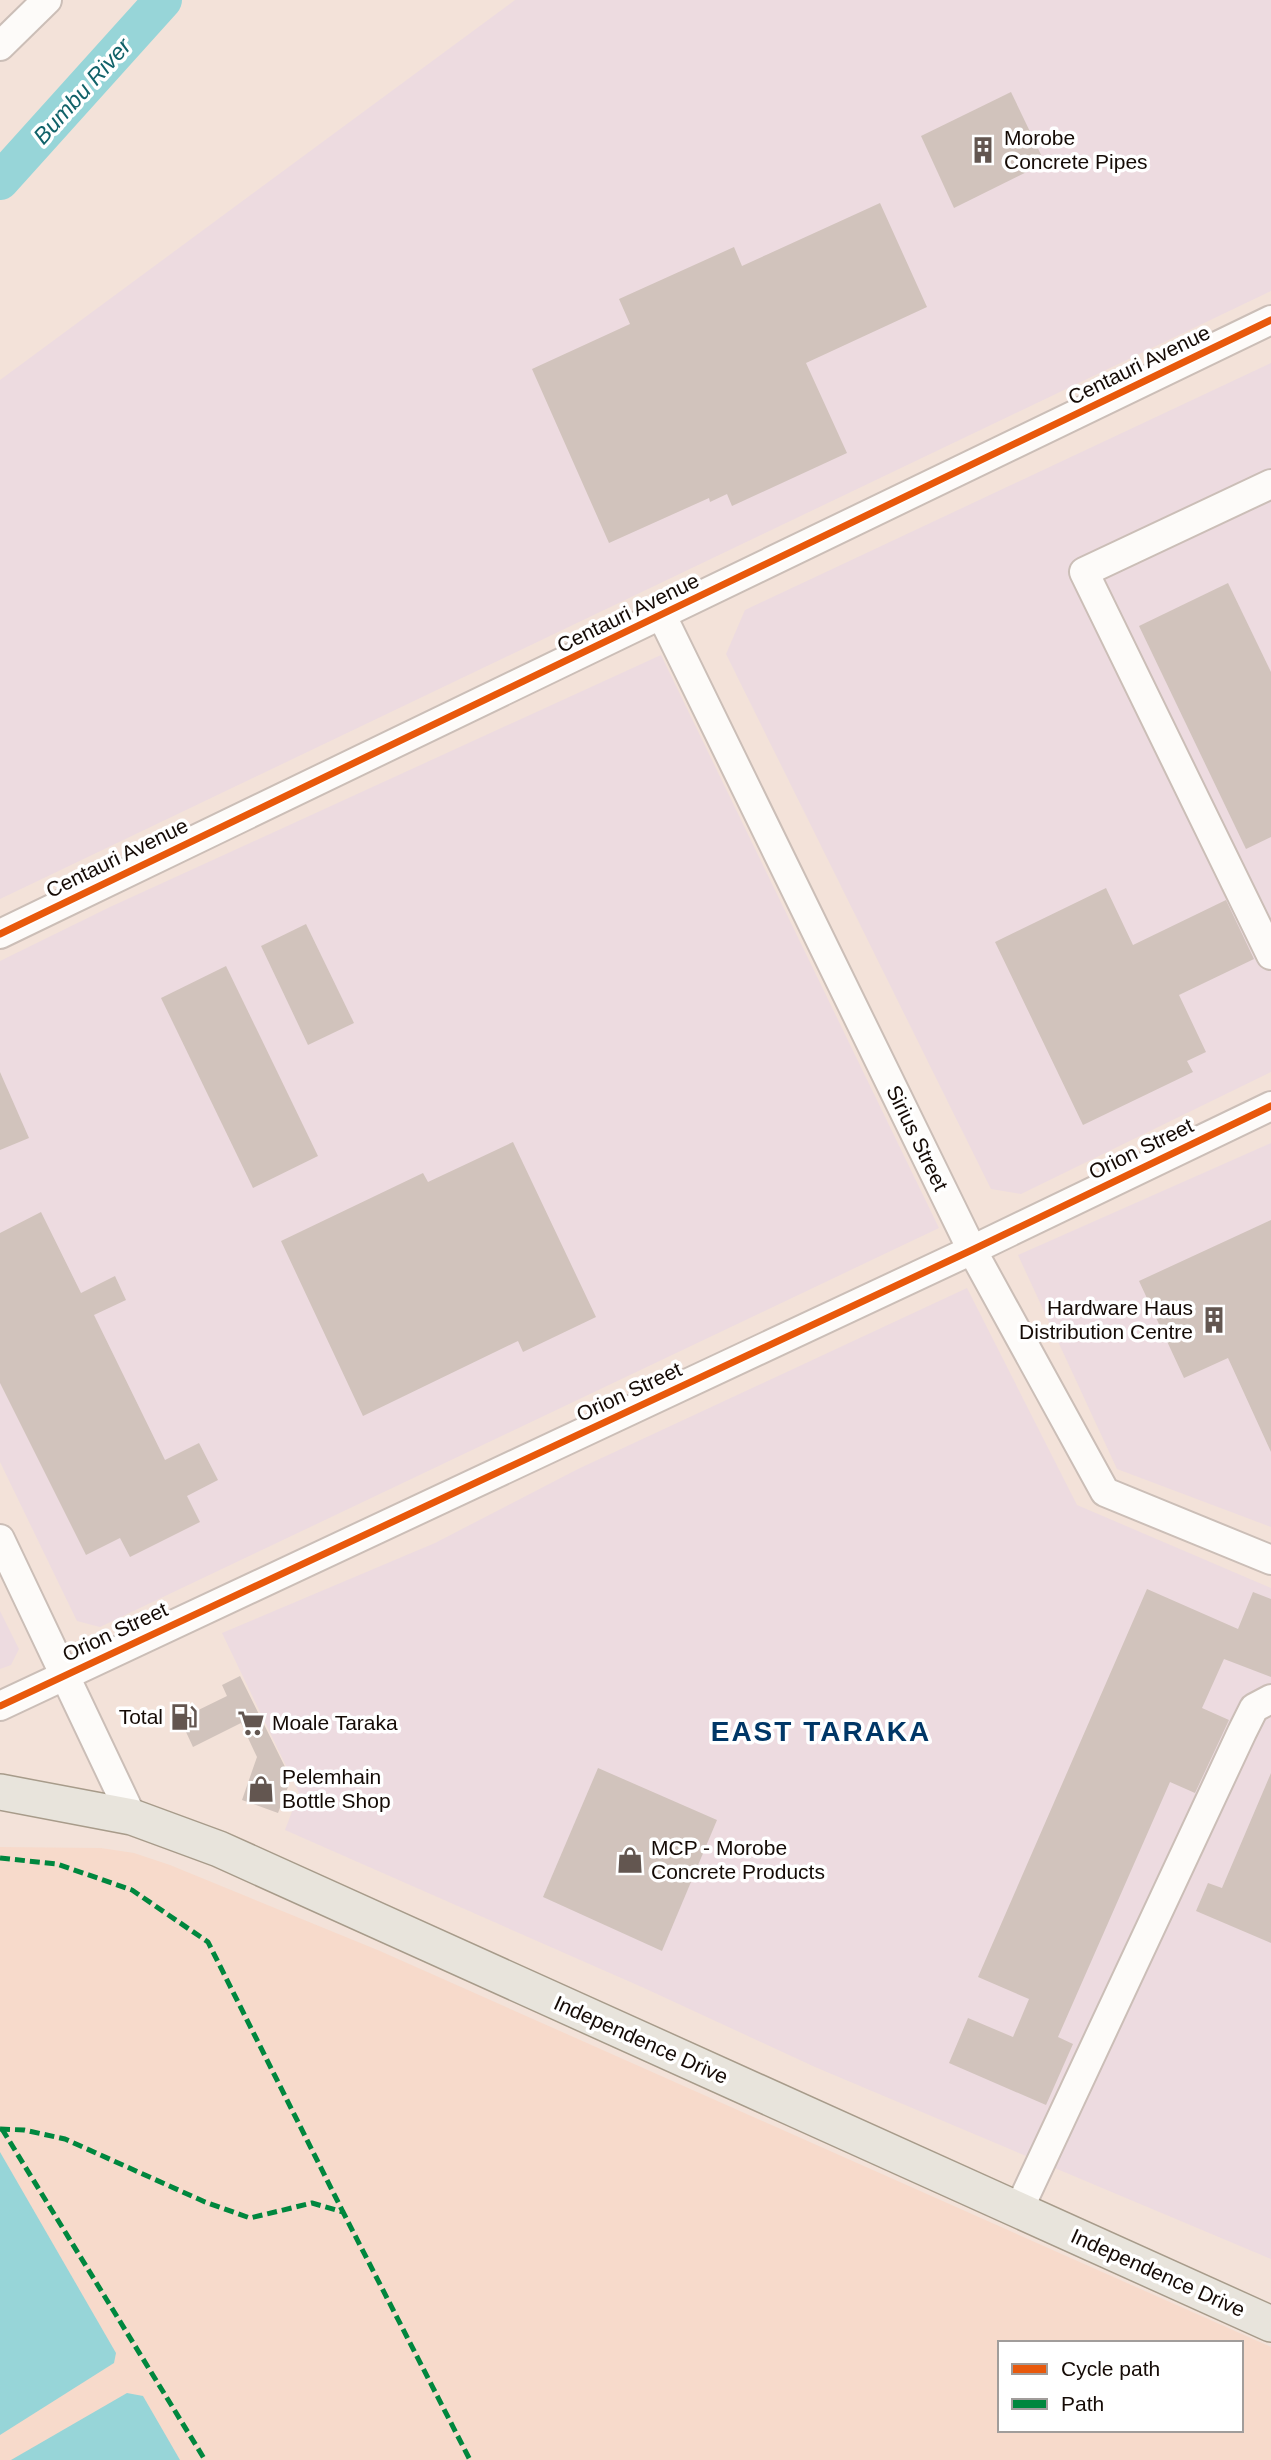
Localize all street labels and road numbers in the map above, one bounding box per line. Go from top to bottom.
street label: Centauri Avenue [1064,320,1213,409]
street label: Centauri Avenue [553,568,702,657]
street label: Centauri Avenue [42,813,191,902]
street label: Sirius Street [882,1081,953,1194]
street label: Orion Street [1085,1113,1197,1184]
street label: Orion Street [573,1357,685,1426]
street label: Orion Street [59,1597,171,1666]
street label: Independence Drive [551,1991,732,2088]
street label: Independence Drive [1068,2224,1249,2321]

